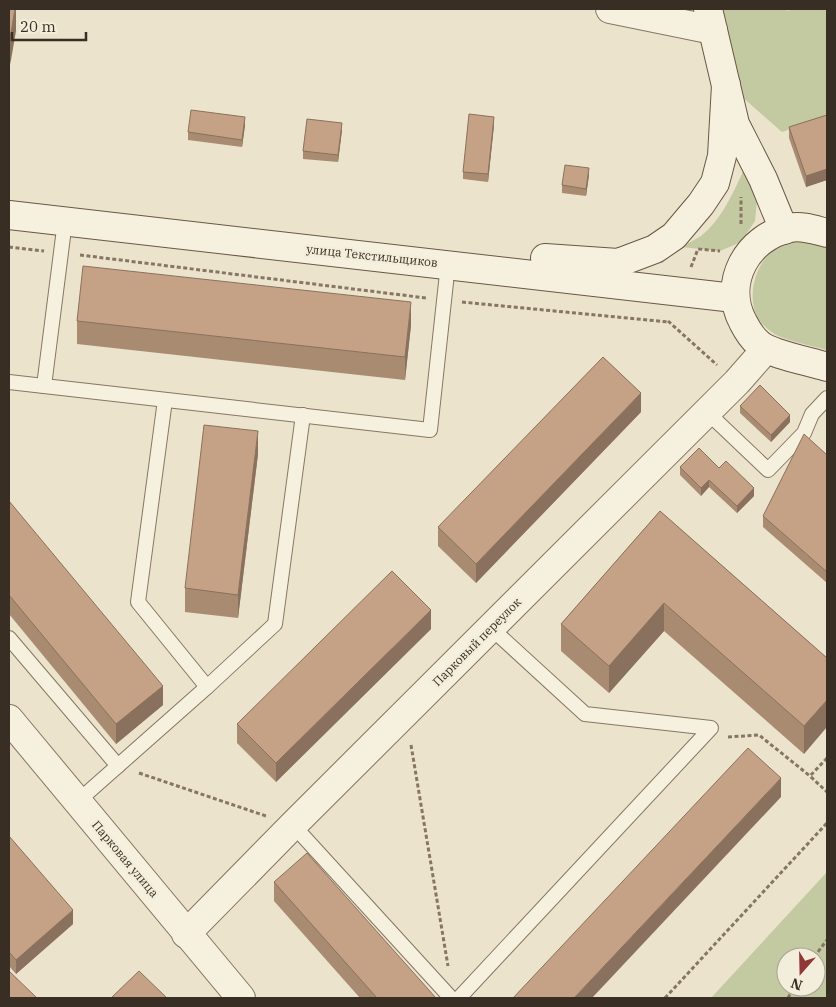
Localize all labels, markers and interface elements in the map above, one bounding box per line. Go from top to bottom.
scale bar [12,10,86,42]
text: 20 m [20,17,56,36]
street label: улица Текстильщиков [306,241,439,270]
street label: Парковый переулок [429,594,524,689]
street label: Парковая улица [89,817,162,900]
north arrow [776,947,826,997]
text: N [788,974,805,995]

